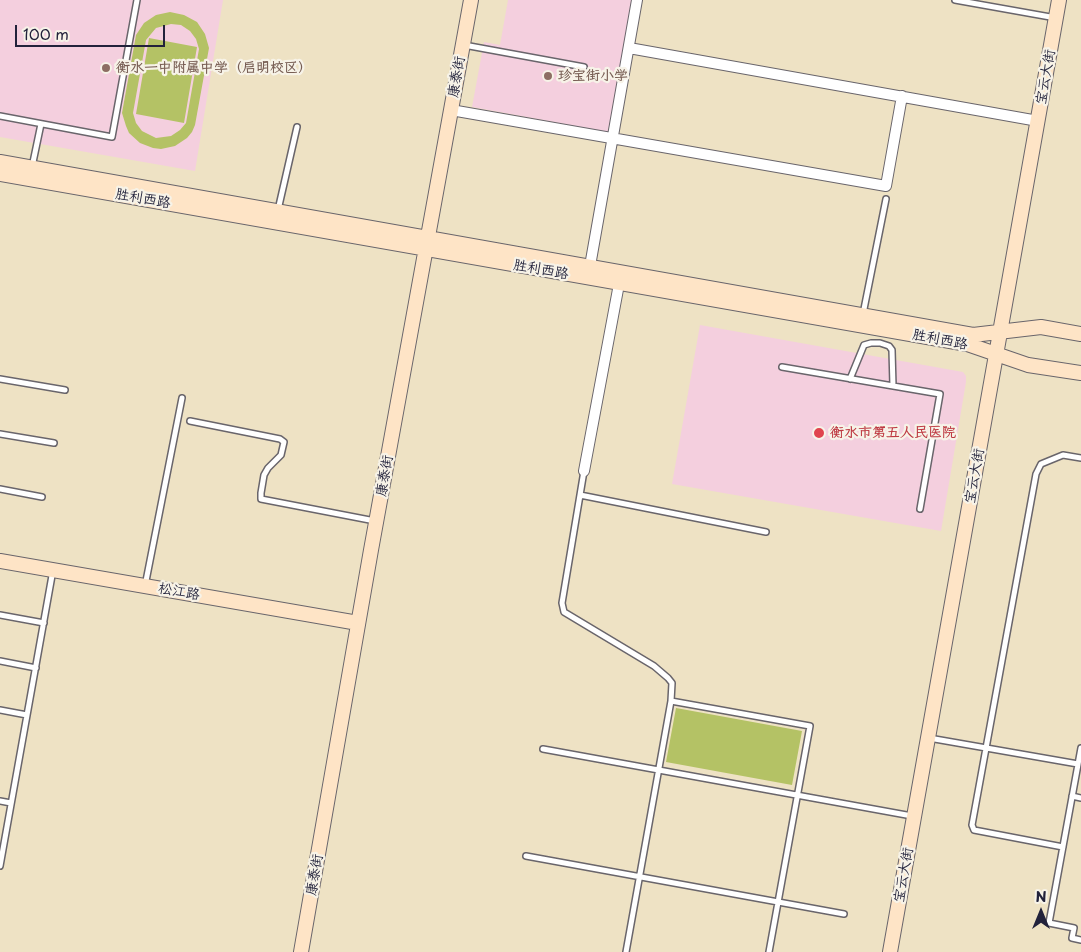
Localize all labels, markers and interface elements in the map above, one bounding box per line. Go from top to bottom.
scale bar [18,15,168,47]
text: 100 m [23,22,69,45]
street label: 宝云大街 [1033,48,1059,106]
street label: 康泰街 [445,55,469,99]
place label: 衡水一中附属中学（启明校区） [116,60,312,76]
marker: 衡水一中附属中学（启明校区） [100,62,112,74]
place label: 珍宝街小学 [558,68,628,84]
marker: 珍宝街小学 [542,70,554,82]
street label: 胜利西路 [114,186,172,212]
street label: 胜利西路 [512,257,570,283]
street label: 胜利西路 [911,326,969,354]
place label: 衡水市第五人民医院 [830,425,956,441]
marker: 衡水市第五人民医院 [812,426,826,440]
street label: 宝云大街 [962,447,988,505]
street label: 康泰街 [373,454,397,498]
street label: 松江路 [157,580,201,604]
street label: 宝云大街 [891,846,917,904]
street label: 康泰街 [303,853,327,897]
text: N [1035,886,1047,907]
north arrow [1016,887,1066,937]

